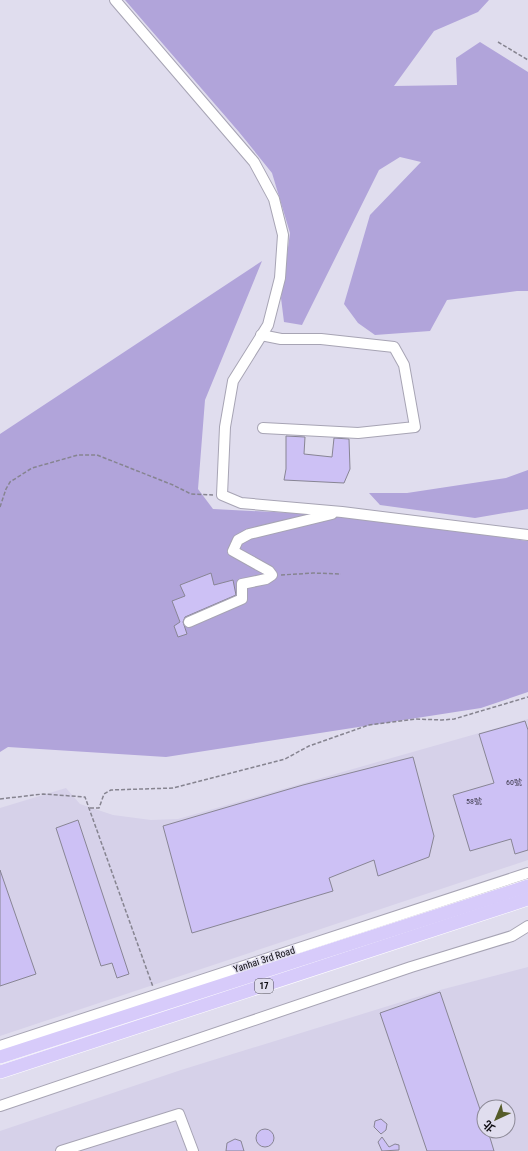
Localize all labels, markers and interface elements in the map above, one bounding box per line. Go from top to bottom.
house number: 60號 [506,778,522,787]
house number: 58號 [466,797,482,806]
street label: Yanhai 3rd Road [232,944,296,975]
road number: 17 [255,979,273,993]
north arrow [476,1099,516,1139]
text: 北 [481,1117,498,1134]

